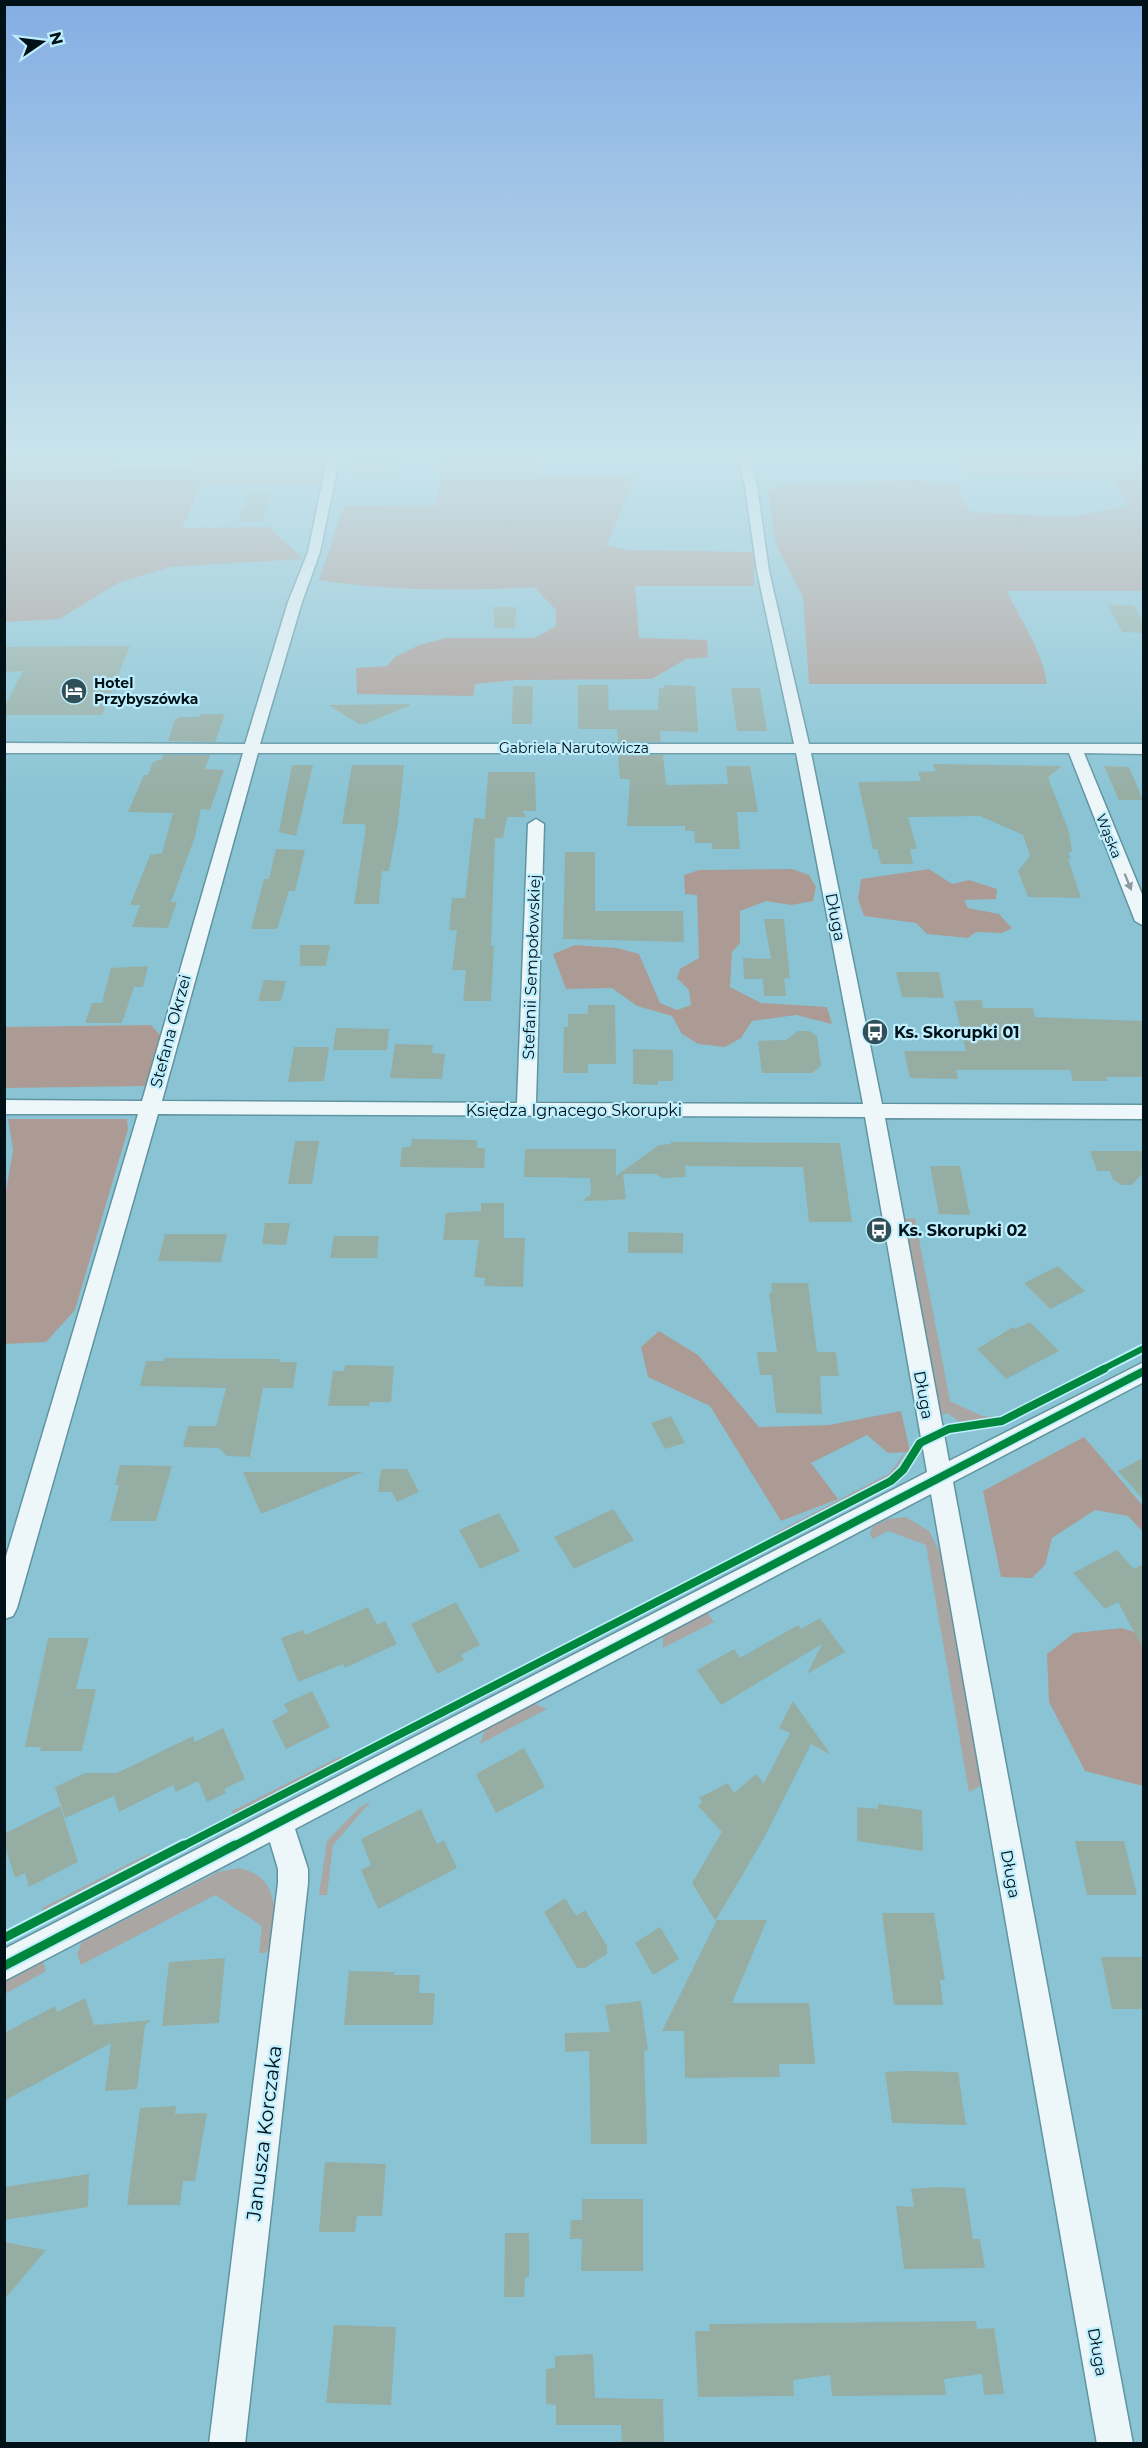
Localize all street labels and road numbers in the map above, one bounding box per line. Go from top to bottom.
street label: Gabriela Narutowicza [499,739,649,757]
street label: Wąska [1092,811,1126,861]
street label: Stefanii Sempołowskiej [519,874,544,1060]
street label: Długa [822,891,849,943]
street label: Stefana Okrzei [146,973,195,1090]
street label: Księdza Ignacego Skorupki [466,1101,682,1120]
street label: Długa [910,1369,937,1421]
street label: Długa [997,1848,1024,1900]
street label: Janusza Korczaka [241,2044,287,2223]
street label: Długa [1084,2326,1111,2378]

